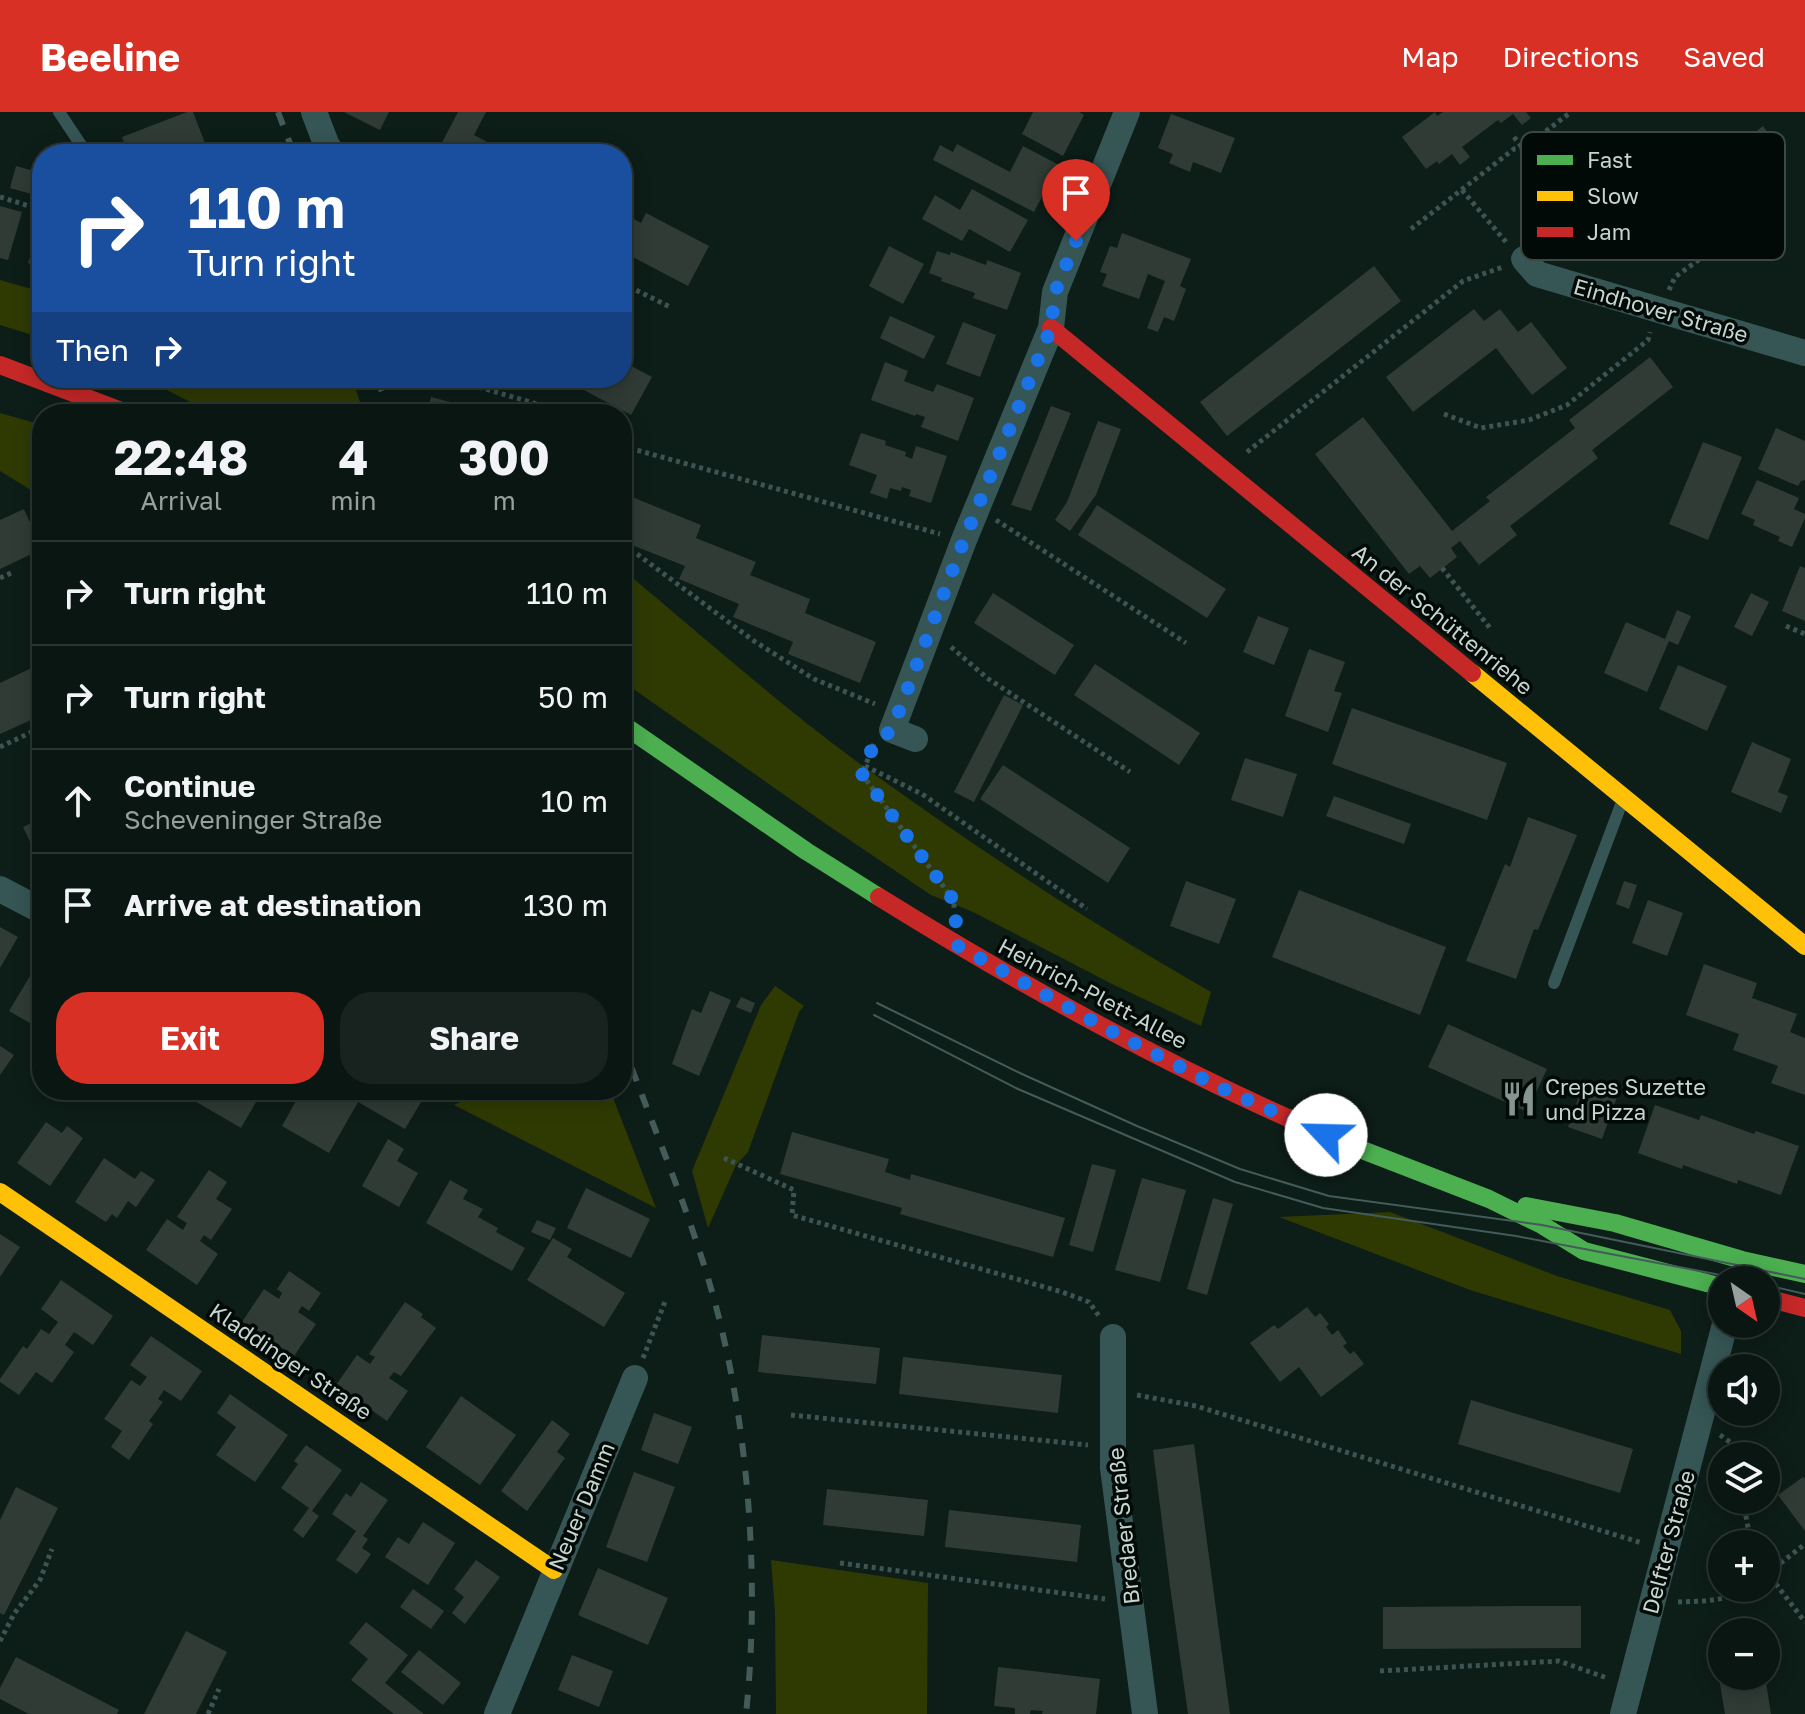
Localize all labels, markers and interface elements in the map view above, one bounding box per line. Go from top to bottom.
text: Beeline [40,34,180,79]
text: Map [1401,40,1458,73]
text: Directions [1502,40,1639,73]
text: Saved [1683,40,1765,73]
legend [1521,132,1785,260]
text: Fast [1587,146,1633,173]
pin [1042,159,1110,241]
icon: arrive [1054,171,1098,215]
text: 110 m [188,173,345,240]
icon: right [56,176,160,280]
text: Slow [1587,182,1639,209]
text: Jam [1587,218,1631,245]
text: Turn right [188,241,356,284]
street label: Eindhover Straße [1571,272,1751,348]
icon: right [145,328,189,372]
text: Then [56,332,129,368]
text: 22:48 [114,428,249,486]
text: 4 [338,428,368,486]
text: 300 [458,428,550,486]
text: Arrival [141,485,222,516]
text: min [330,485,376,516]
text: m [493,485,516,516]
street label: An der Schüttenriehe [1347,538,1539,700]
icon: right [56,571,100,615]
text: Turn right [124,575,266,611]
text: 110 m [526,575,608,611]
icon: right [56,675,100,719]
text: Turn right [124,679,266,715]
text: 50 m [538,679,608,715]
text: Continue [124,768,255,804]
icon: ahead [56,779,100,823]
text: 10 m [541,783,608,819]
text: Scheveninger Straße [124,804,382,835]
icon: arrive [56,883,100,927]
text: Arrive at destination [124,887,421,923]
text: 130 m [523,887,608,923]
street label: Heinrich-Plett-Allee [994,932,1192,1054]
button: Exit [56,992,324,1084]
button: Share [340,992,608,1084]
place label: Crepes Suzette und Pizza [1545,1073,1706,1125]
restaurant icon: Crepes Suzette und Pizza [1500,1080,1538,1118]
position arrow [1284,1093,1368,1177]
north arrow [1708,1266,1780,1338]
map controls [1708,1266,1780,1690]
street label: Kladdinger Straße [205,1297,377,1425]
button: sound [1708,1354,1780,1426]
street label: Neuer Damm [542,1438,620,1574]
button: layers [1708,1442,1780,1514]
street label: Bredaer Straße [1101,1446,1145,1606]
street label: Delfter Straße [1636,1467,1700,1617]
button: + [1708,1530,1780,1602]
button: − [1708,1618,1780,1690]

